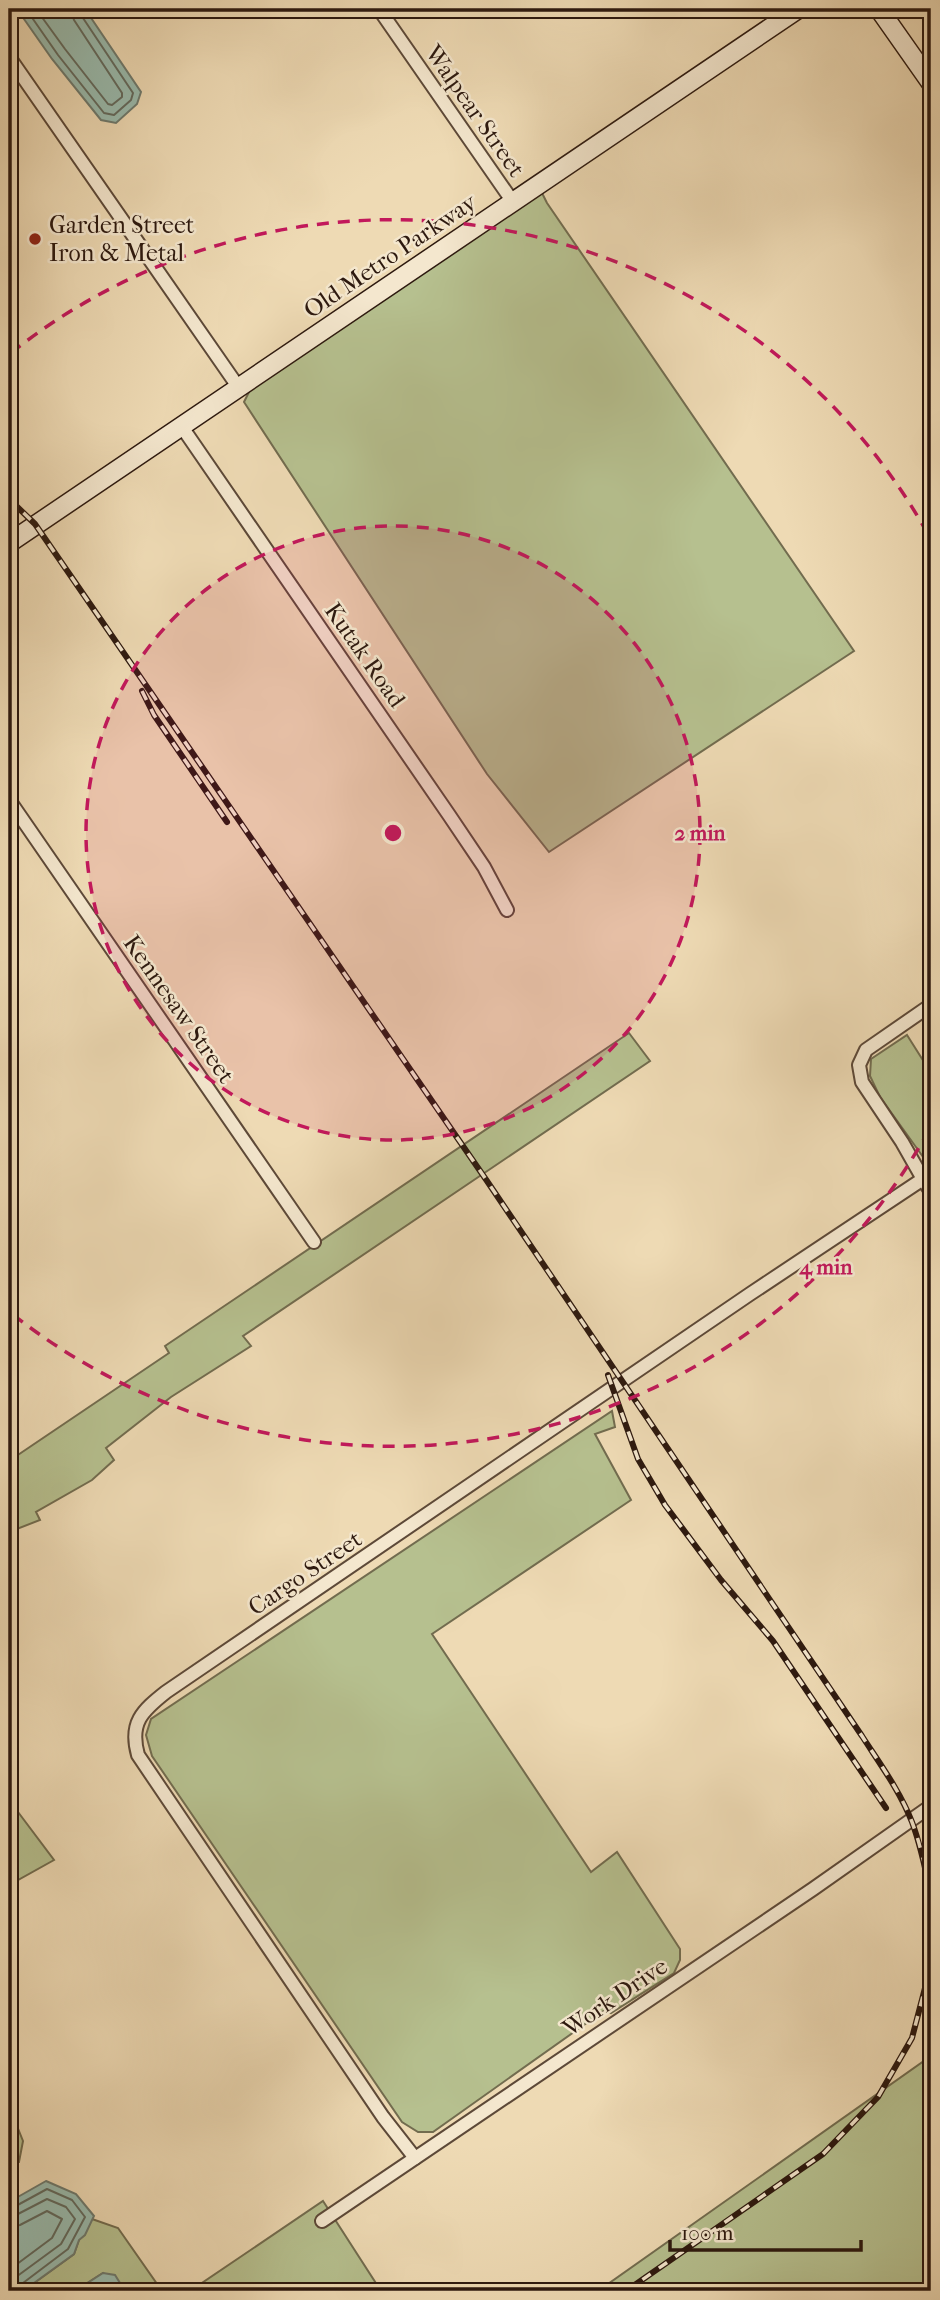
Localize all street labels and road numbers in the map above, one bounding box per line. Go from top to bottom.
street label: Walpear Street [419,39,531,183]
street label: Old Metro Parkway [298,187,483,324]
street label: Kutak Road [319,597,412,713]
street label: Kennesaw Street [118,930,241,1089]
street label: Cargo Street [243,1525,367,1621]
street label: Work Drive [557,1952,673,2043]

